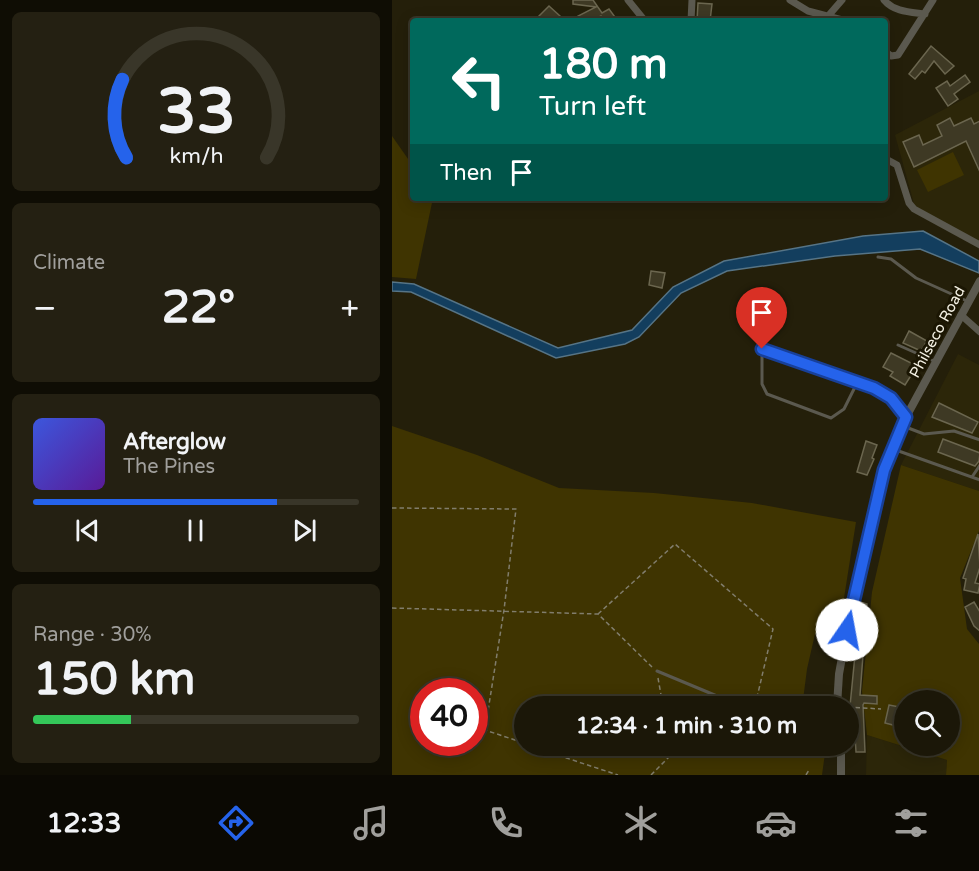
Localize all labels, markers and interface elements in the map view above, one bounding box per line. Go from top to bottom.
text: 180 m [539,39,668,90]
icon: left [440,42,518,120]
text: 33 [157,76,235,151]
text: Turn left [539,90,646,123]
text: km/h [169,144,223,170]
icon: arrive [505,156,538,189]
text: Then [440,160,493,186]
text: Climate [33,251,105,275]
text: 22° [162,281,235,335]
street label: Philseco Road [905,283,969,381]
pin [736,287,787,349]
text: − [33,289,57,328]
text: + [340,289,359,328]
icon: arrive [745,296,778,329]
text: Afterglow [123,429,226,455]
text: The Pines [123,455,215,479]
icon: previous [71,514,104,547]
icon: pause [179,514,212,547]
icon: next [288,514,321,547]
position arrow [815,598,879,662]
text: Range · 30% [33,623,152,647]
text: 150 km [33,653,195,707]
speed limit sign: 40 [410,678,488,756]
map controls [894,690,960,756]
button: search [894,690,960,756]
text: 12:34 · 1 min · 310 m [576,713,797,739]
icon: directions [215,802,257,844]
icon: music [350,802,392,844]
icon: phone [485,802,527,844]
icon: climate [620,802,662,844]
icon: car [755,802,797,844]
icon: filters [890,802,932,844]
text: 12:33 [47,807,121,840]

